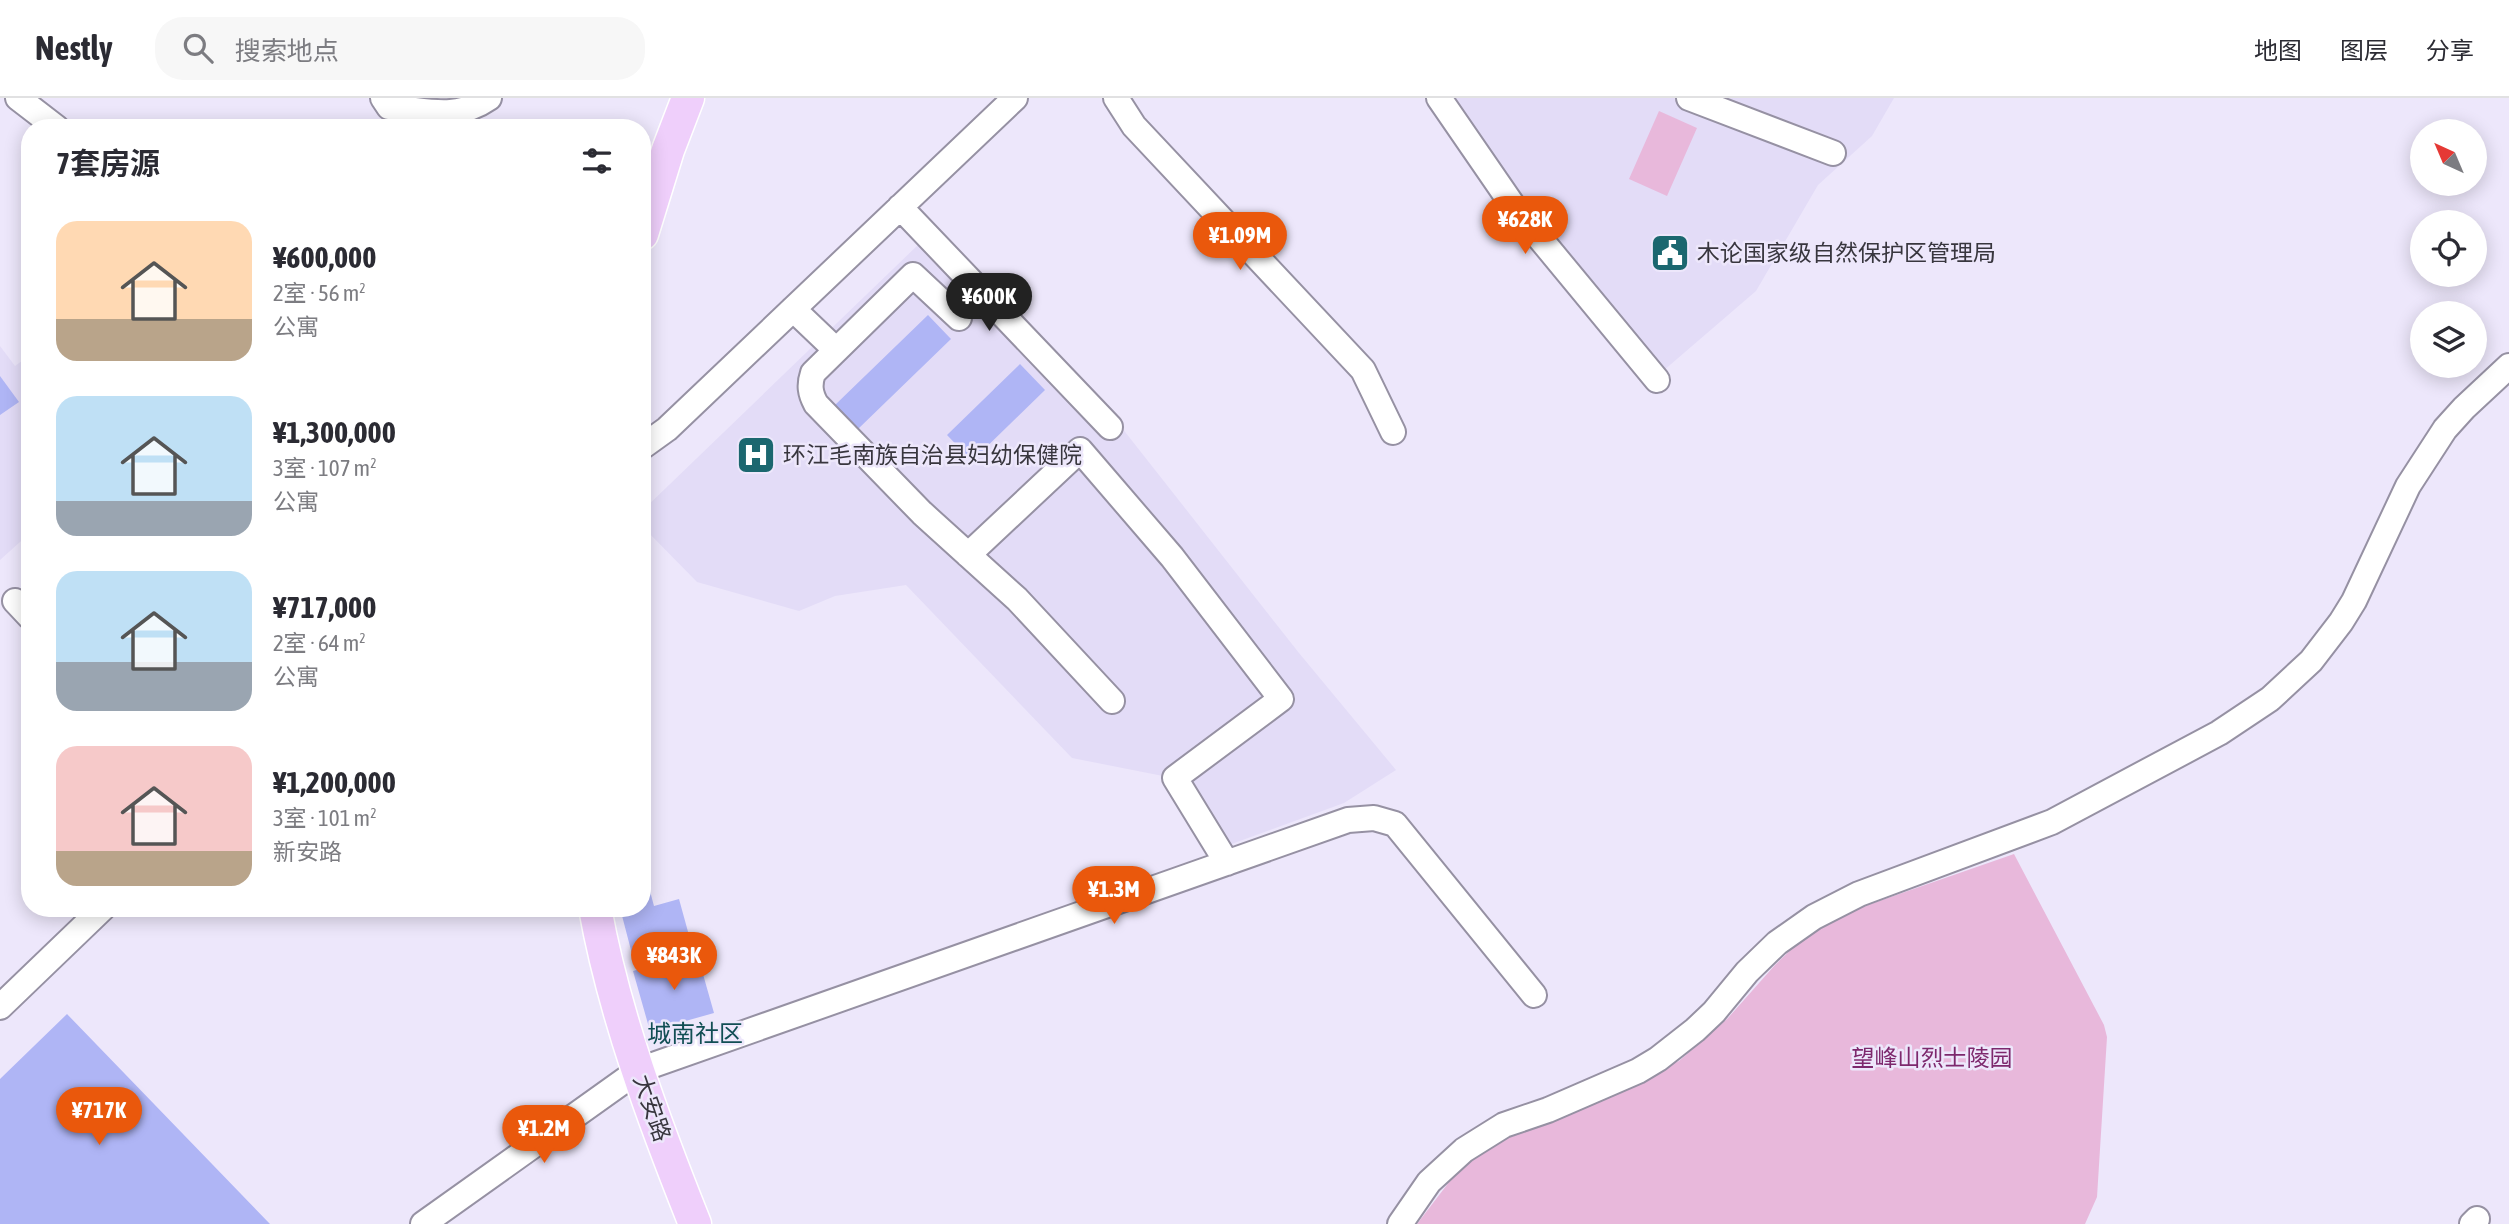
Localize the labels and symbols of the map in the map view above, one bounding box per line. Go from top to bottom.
north arrow [2410,119,2487,196]
pin: ¥628K [1476,197,1574,256]
pin: ¥1.09M [1183,212,1297,272]
public building icon: 木论国家级自然保护区管理局 [1649,232,1691,274]
place label: 木论国家级自然保护区管理局 [1697,240,1996,266]
pin: ¥600K [940,274,1038,333]
hospital icon: 环江毛南族自治县妇幼保健院 [735,434,777,476]
place label: 环江毛南族自治县妇幼保健院 [783,442,1082,468]
pin: ¥1.3M [1065,866,1163,926]
pin: ¥843K [625,932,723,992]
district label: 城南社区 [647,1020,743,1047]
park label: 望峰山烈士陵园 [1852,1045,2013,1071]
street label: 大安路 [628,1071,676,1145]
pin: ¥717K [50,1088,148,1147]
pin: ¥1.2M [495,1105,593,1165]

